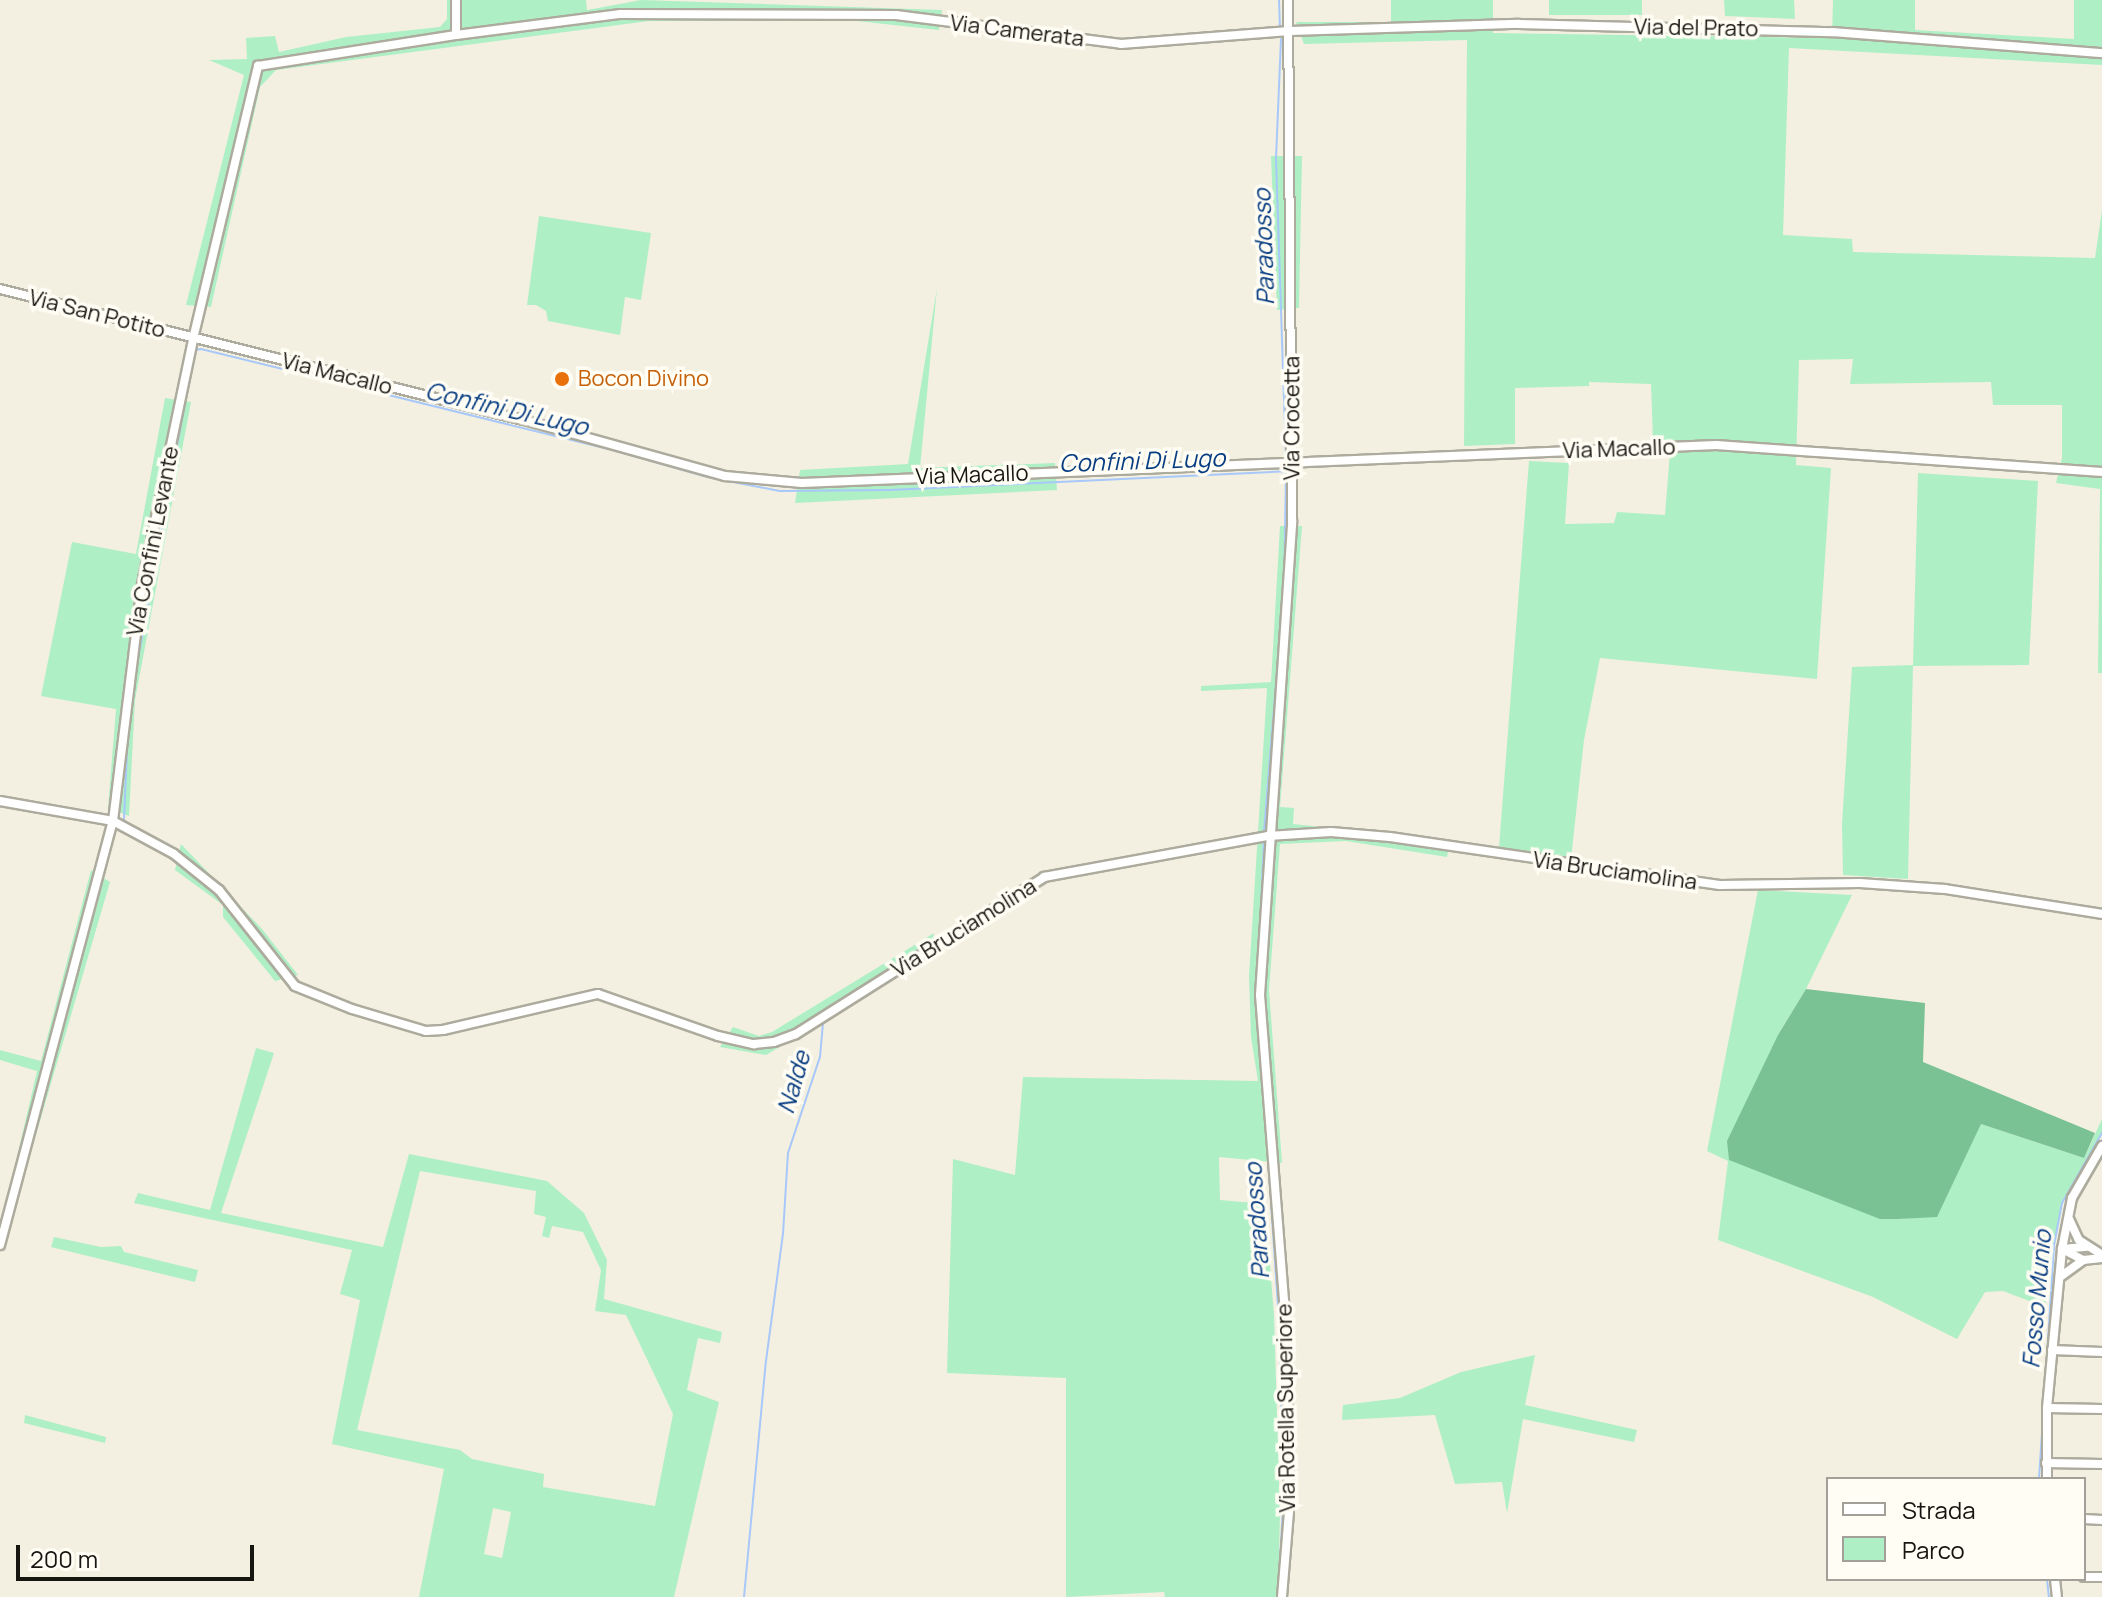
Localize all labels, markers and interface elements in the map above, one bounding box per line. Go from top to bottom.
street label: Via Camerata [949,10,1085,52]
street label: Via del Prato [1634,14,1758,42]
water label: Paradosso [1247,188,1279,306]
street label: Via San Potito [26,284,168,344]
street label: Via Macallo [279,348,395,400]
street label: Via Crocetta [1279,356,1305,480]
place label: Bocon Divino [578,366,709,392]
marker: Bocon Divino [553,370,571,388]
water label: Confini Di Lugo [423,375,591,441]
street label: Via Macallo [1562,434,1676,464]
water label: Confini Di Lugo [1058,443,1226,477]
street label: Via Confini Levante [122,444,184,638]
street label: Via Macallo [915,460,1029,490]
street label: Via Bruciamolina [1531,846,1699,896]
street label: Via Bruciamolina [887,873,1041,983]
water label: Nalde [770,1047,816,1117]
water label: Paradosso [1238,1162,1274,1280]
water label: Fosso Munio [2016,1229,2056,1369]
street label: Via Rotella Superiore [1271,1303,1301,1513]
legend [1826,1477,2086,1581]
text: Strada [1902,1493,1975,1526]
scale bar [20,1529,258,1579]
text: Parco [1902,1533,1965,1566]
text: 200 m [30,1542,98,1575]

